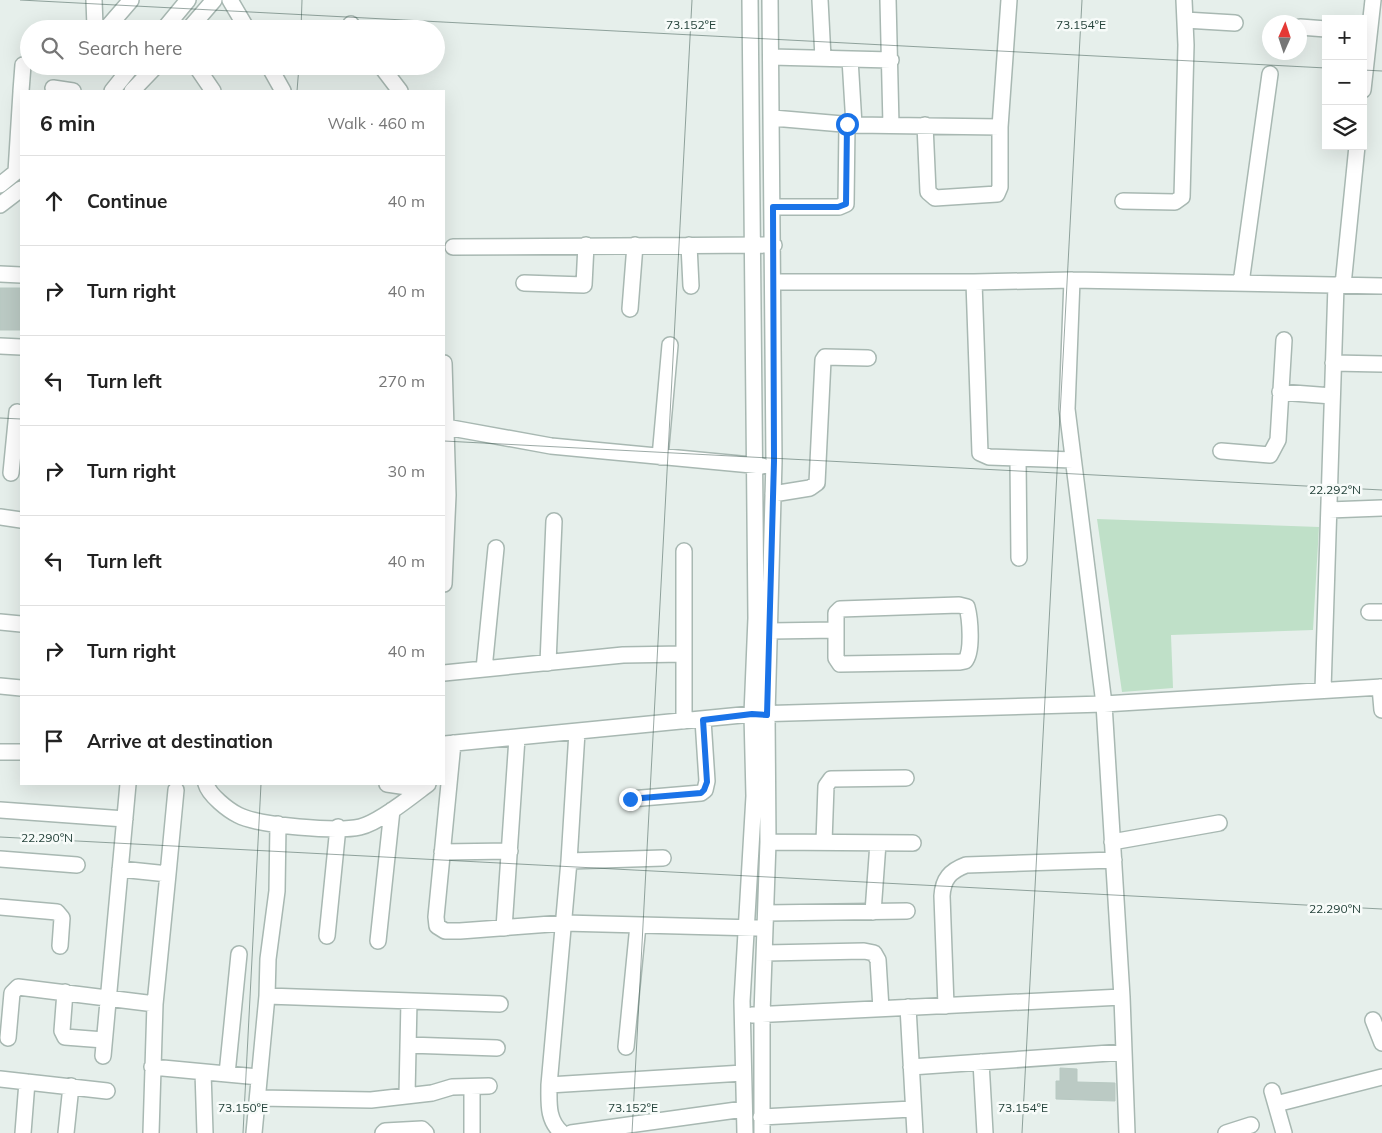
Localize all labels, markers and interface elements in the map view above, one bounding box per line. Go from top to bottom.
north arrow [1262,15,1307,60]
map controls [1322,15,1367,150]
button: + [1322,15,1367,60]
text: 73.152°E [666,17,716,32]
text: 73.154°E [1056,17,1106,32]
search box [20,20,445,75]
icon: search [38,34,66,62]
text: Search here [78,36,182,60]
button: − [1322,60,1367,105]
button: layers [1322,105,1367,150]
text: 6 min [40,110,95,136]
text: Walk · 460 m [327,113,425,133]
route start [836,113,859,136]
icon: ahead [40,187,68,215]
text: Continue [87,189,167,213]
text: 40 m [388,191,425,211]
icon: right [40,277,68,305]
text: Turn right [87,279,176,303]
text: 40 m [388,281,425,301]
icon: left [40,367,68,395]
text: Turn left [87,369,162,393]
text: 270 m [378,371,425,391]
icon: right [40,457,68,485]
text: Turn right [87,459,176,483]
text: 30 m [388,461,425,481]
text: 22.292°N [1309,482,1361,497]
icon: left [40,547,68,575]
text: Turn left [87,549,162,573]
text: 40 m [388,551,425,571]
icon: right [40,637,68,665]
text: Turn right [87,639,176,663]
text: 40 m [388,641,425,661]
icon: arrive [40,727,68,755]
text: Arrive at destination [87,729,273,753]
route end [619,788,642,811]
text: 22.290°N [21,830,73,845]
text: 22.290°N [1309,901,1361,916]
text: 73.150°E [218,1100,268,1115]
text: 73.152°E [608,1100,658,1115]
text: 73.154°E [998,1100,1048,1115]

